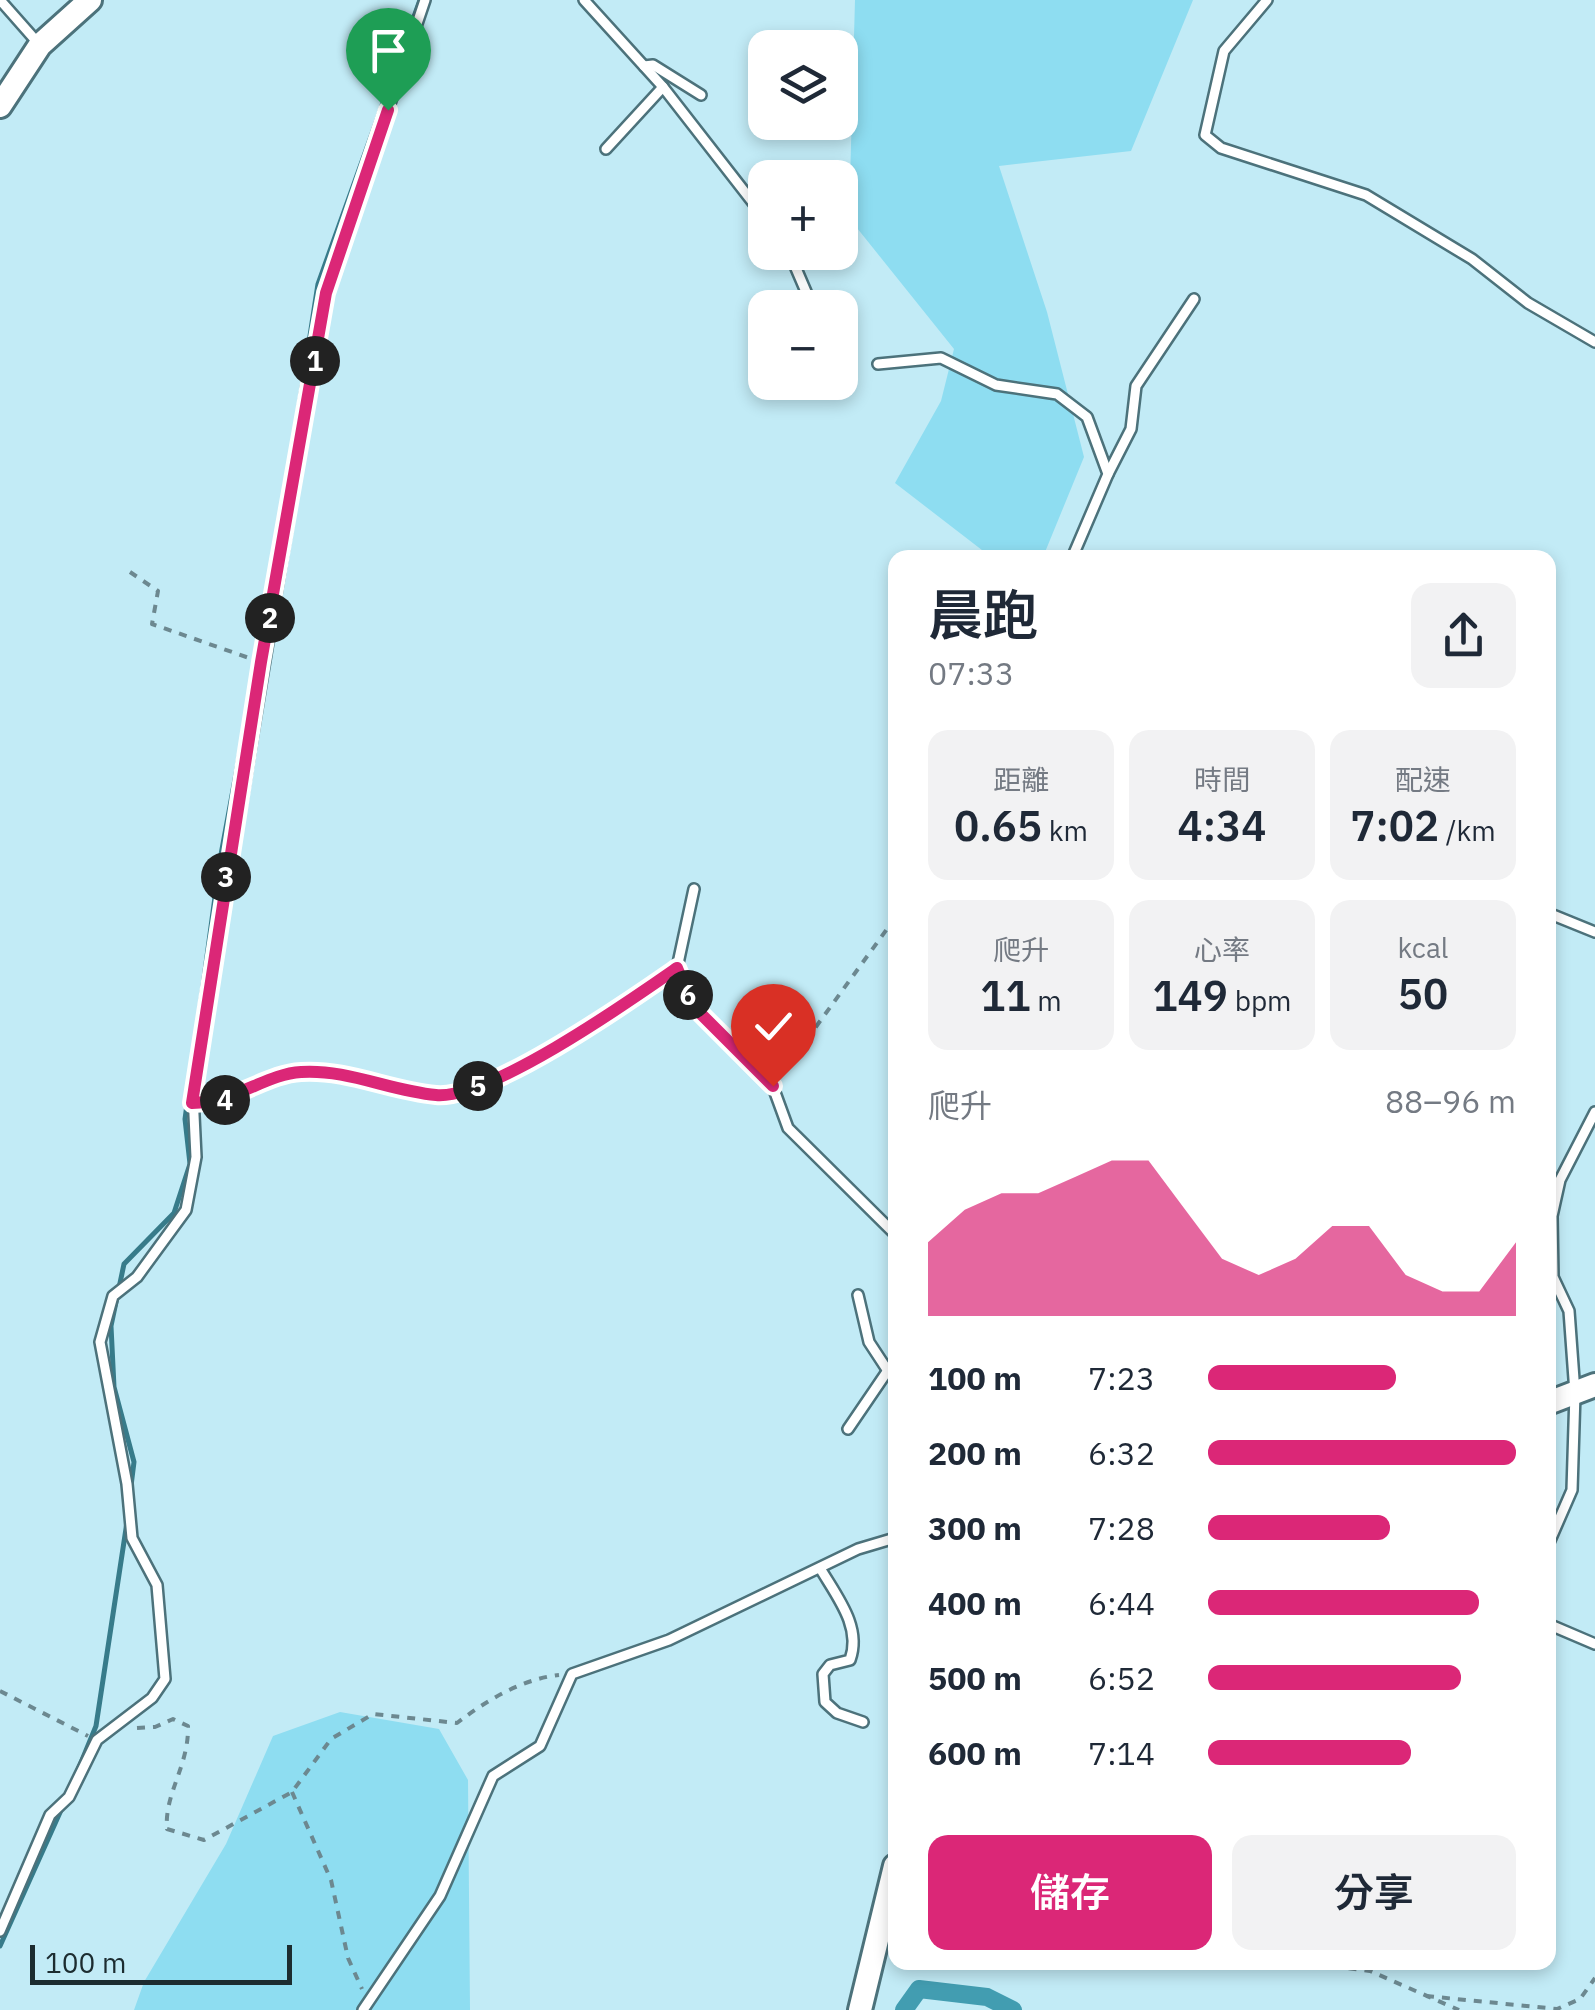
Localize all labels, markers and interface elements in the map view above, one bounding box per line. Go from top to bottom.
pin [346,8,431,111]
icon: arrive [361,23,416,78]
map controls [748,30,858,400]
button: layers [748,30,858,140]
button: + [748,160,858,270]
button: − [748,290,858,400]
pin: 1 [290,336,340,386]
text: 1 [307,342,323,379]
text: 晨跑 [928,579,1038,650]
button: share [1411,583,1516,688]
pin: 2 [245,593,295,643]
text: 2 [262,599,278,636]
text: 07:33 [928,652,1014,694]
text: 距離 [993,761,1049,798]
text: 時間 [1194,761,1250,798]
text: 配速 [1395,761,1451,798]
text: 0.65 [954,798,1042,853]
text: 4:34 [1178,798,1267,853]
text: 7:02 [1350,798,1439,853]
text: km [1042,812,1088,849]
text: /km [1439,812,1496,849]
pin: 3 [201,852,251,902]
text: 3 [218,858,234,895]
text: kcal [1398,929,1448,966]
text: 爬升 [993,931,1049,968]
text: 心率 [1194,931,1250,968]
text: 50 [1398,966,1448,1021]
text: 11 [980,968,1031,1023]
text: 149 [1152,968,1228,1023]
pin: 6 [663,970,713,1020]
text: 6 [680,976,696,1013]
text: m [1031,982,1062,1019]
text: bpm [1228,982,1292,1019]
pin [731,984,816,1087]
icon: check [746,999,801,1054]
pin: 5 [453,1061,503,1111]
text: 5 [470,1067,486,1104]
pin: 4 [200,1075,250,1125]
text: 88–96 m [1385,1080,1516,1122]
text: 4 [217,1081,233,1118]
text: 爬升 [928,1084,992,1126]
text: 100 m [928,1357,1022,1399]
text: 7:23 [1088,1357,1155,1399]
text: 200 m [928,1432,1022,1474]
text: 6:32 [1088,1432,1155,1474]
text: 300 m [928,1507,1022,1549]
text: 7:28 [1088,1507,1155,1549]
text: 400 m [928,1582,1022,1624]
text: 6:44 [1088,1582,1155,1624]
text: 500 m [928,1657,1022,1699]
text: 6:52 [1088,1657,1155,1699]
text: 600 m [928,1732,1022,1774]
text: 7:14 [1088,1732,1155,1774]
button: 儲存 [928,1835,1212,1950]
button: 分享 [1232,1835,1516,1950]
scale bar [30,1940,292,1984]
text: 100 m [45,1944,126,1981]

